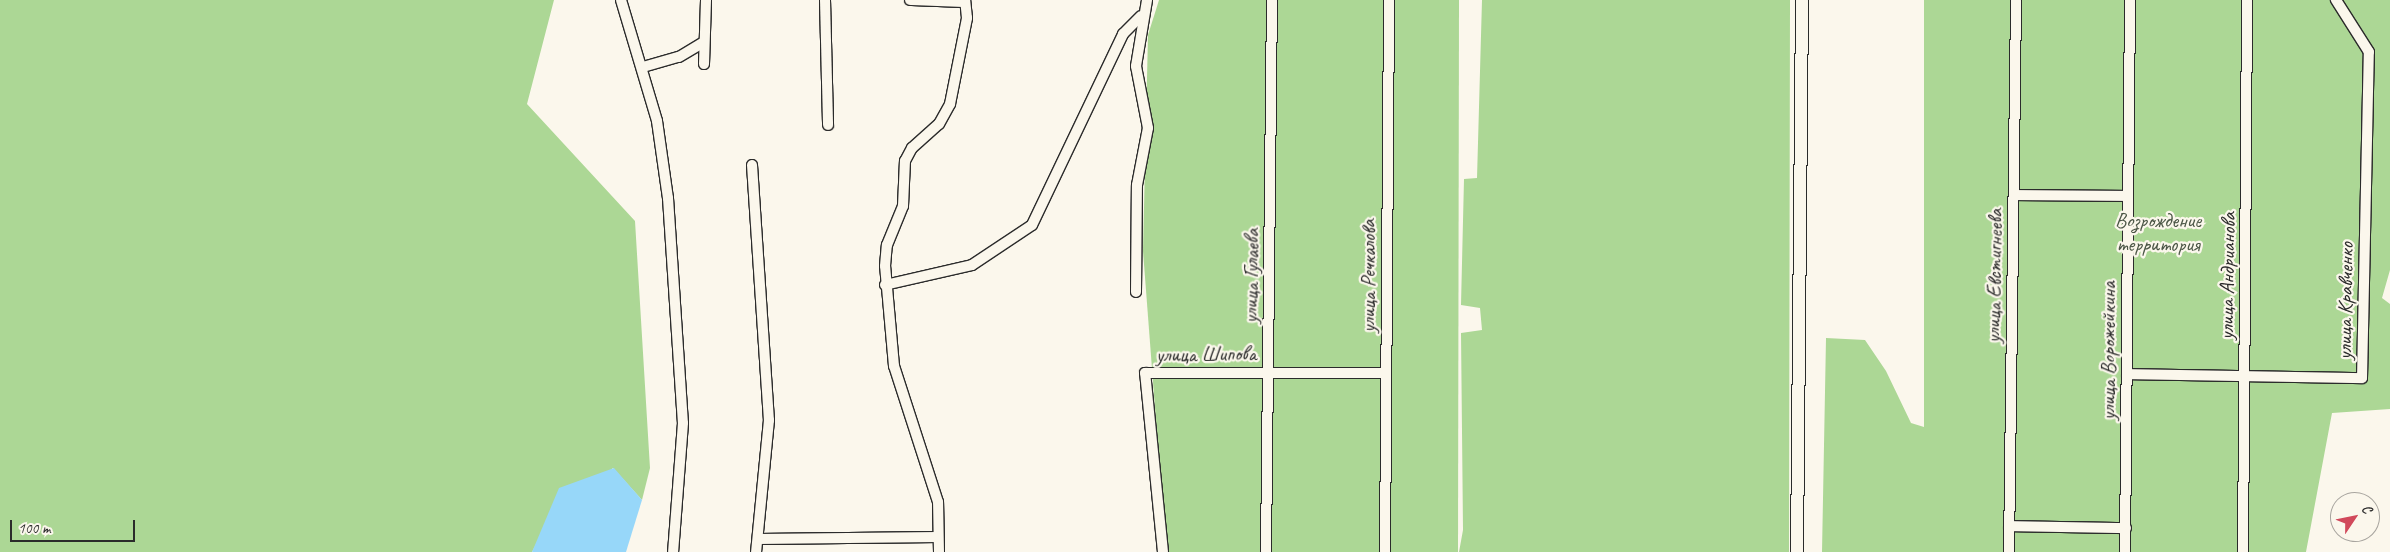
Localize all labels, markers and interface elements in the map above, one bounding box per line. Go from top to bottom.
park label: Возрождение территория [2115,207,2201,257]
street label: улица Евстигнеева [1980,209,2008,343]
street label: улица Андрианова [2213,212,2241,340]
street label: улица Речкалова [1355,219,1381,333]
street label: улица Гулаева [1238,228,1264,324]
street label: улица Кравченко [2331,242,2359,360]
street label: улица Ворожейкина [2095,282,2121,420]
street label: улица Шипова [1156,341,1256,367]
north arrow [2330,492,2380,542]
text: С [2358,501,2376,516]
scale bar [12,510,138,542]
text: 100 m [18,519,50,538]

